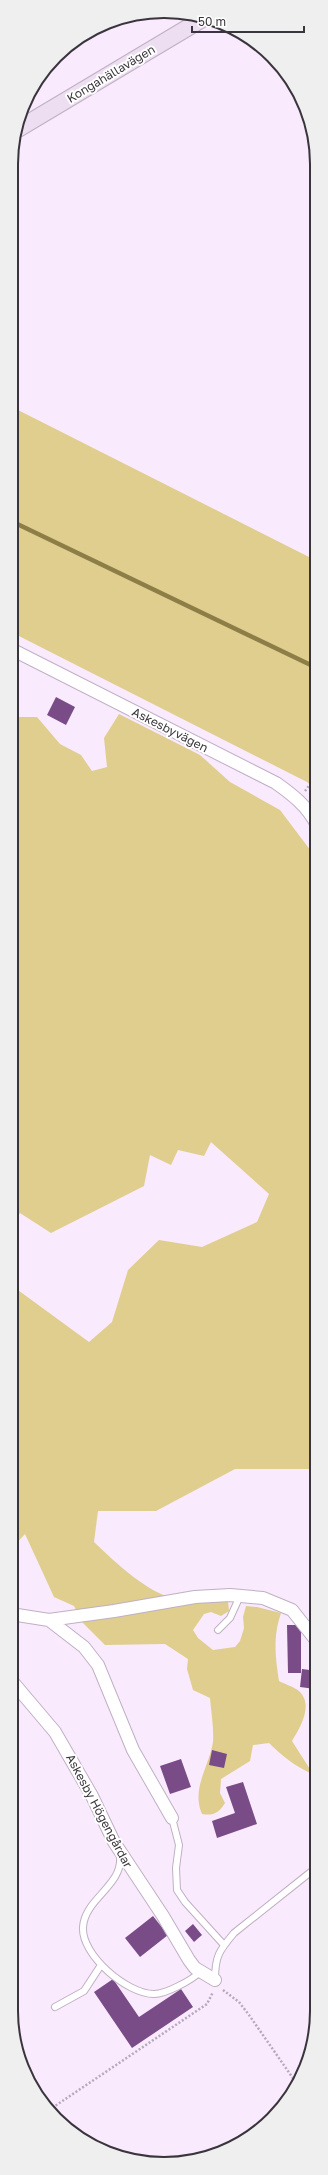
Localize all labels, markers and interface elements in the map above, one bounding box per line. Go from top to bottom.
scale bar [192,8,304,34]
text: 50 m [198,14,226,29]
street label: Kongahällavägen [64,41,158,106]
street label: Askesbyvägen [130,704,211,755]
street label: Askesby Högengårdar [63,1751,136,1870]

